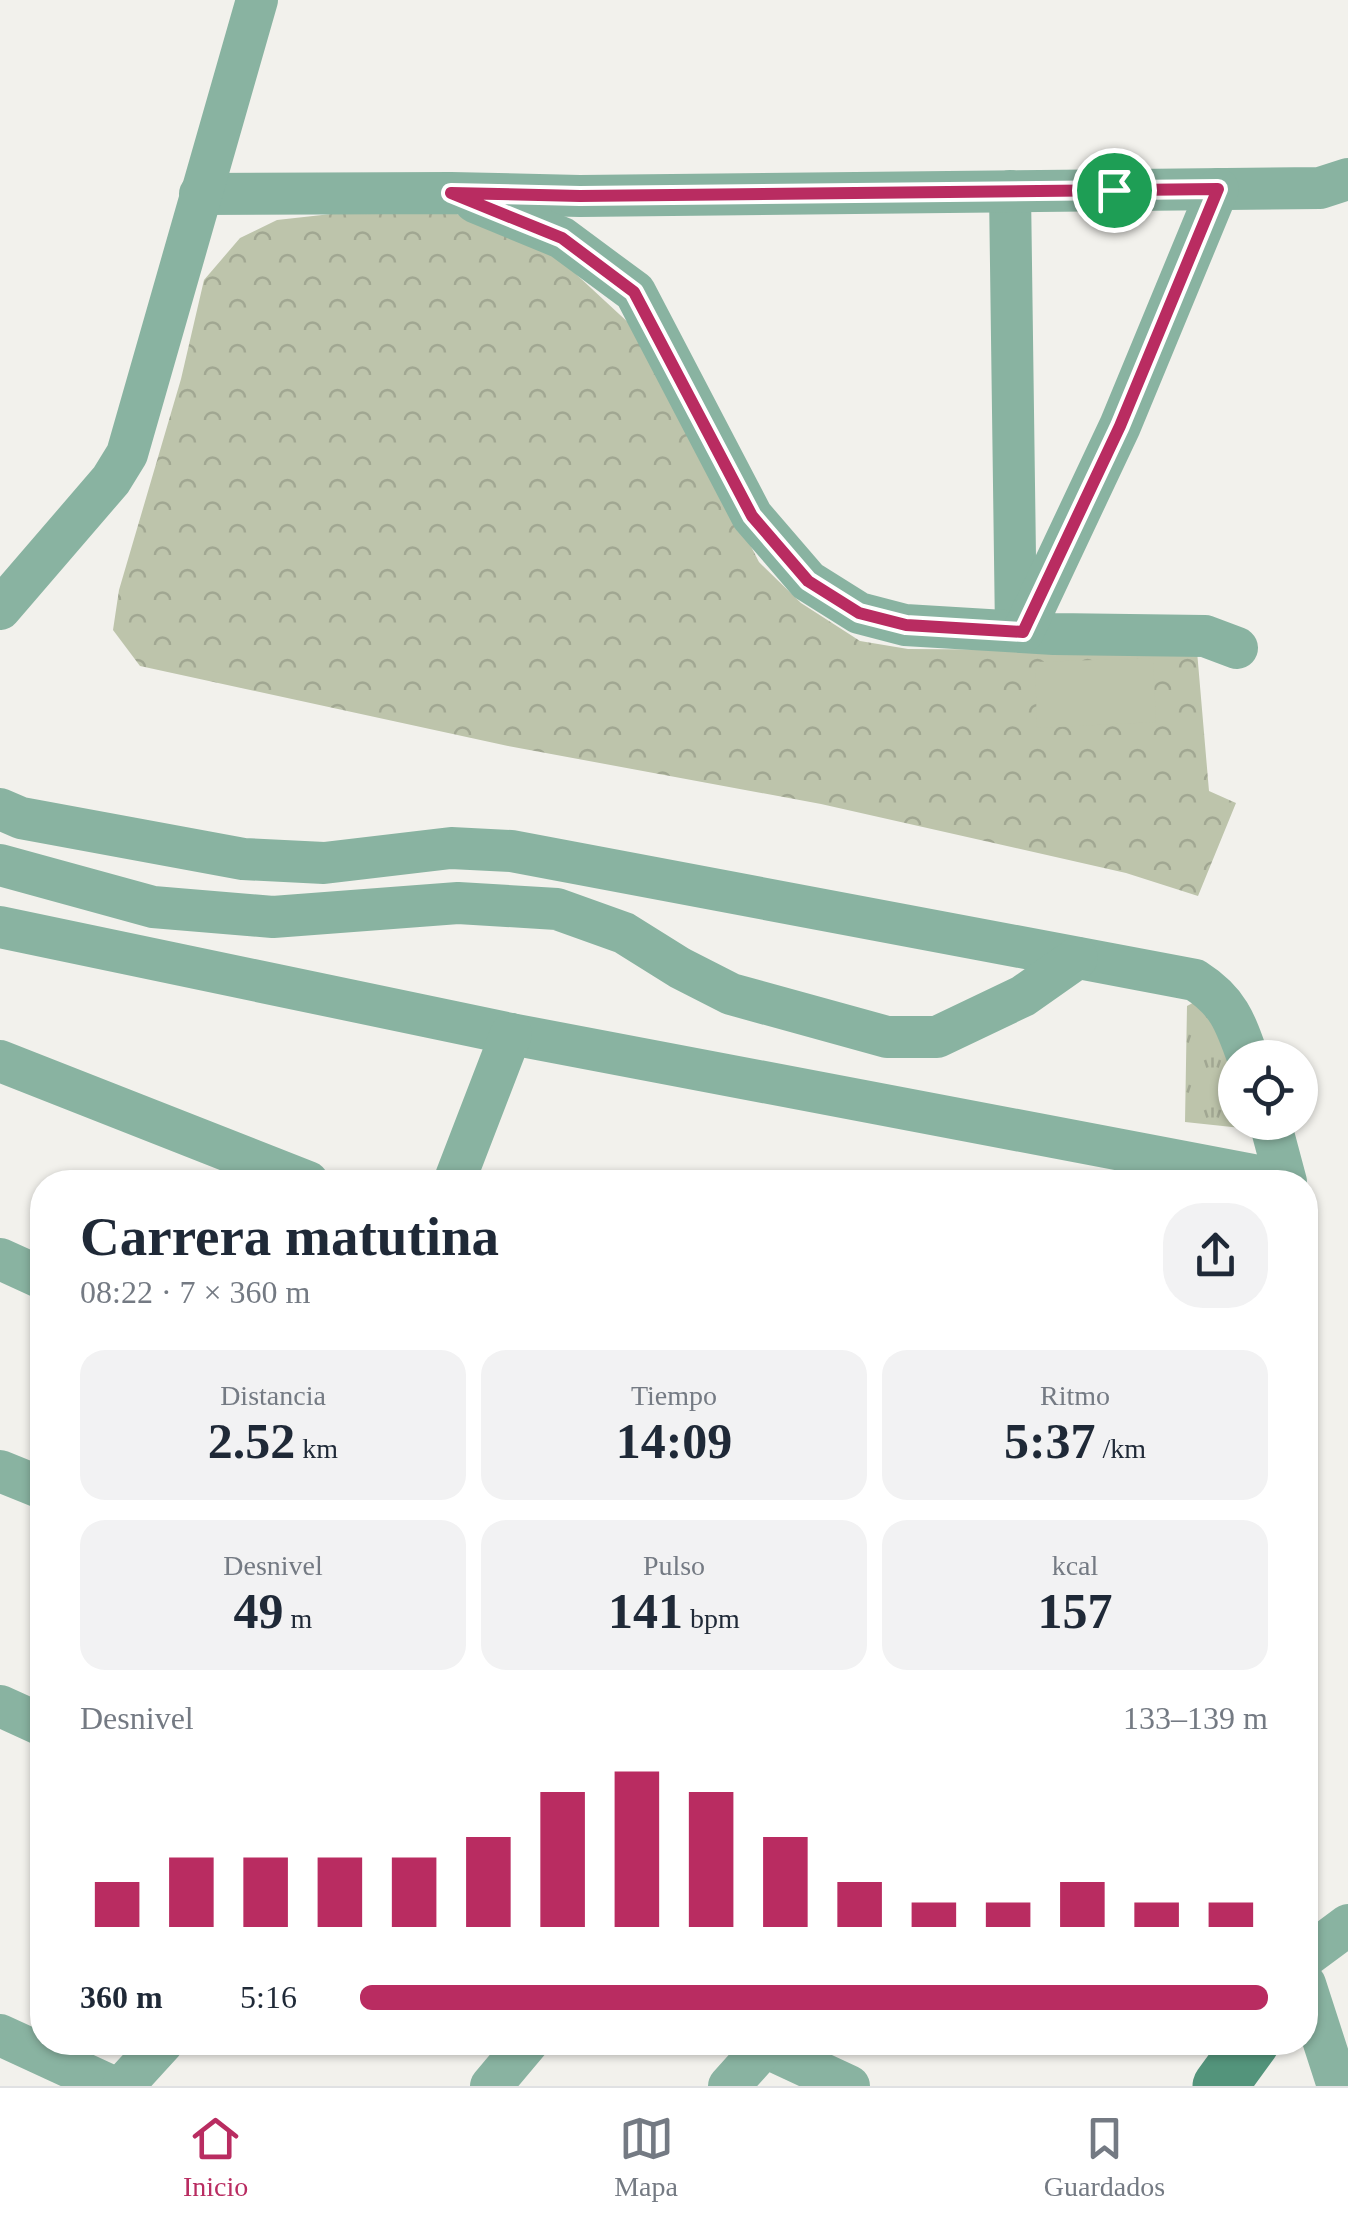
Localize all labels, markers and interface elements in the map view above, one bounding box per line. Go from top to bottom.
pin [1072,148,1157,233]
icon: arrive [1087,163,1142,218]
map controls [1218,1040,1318,1140]
button: locate [1218,1040,1318,1140]
button: share [1163,1203,1268,1308]
text: Carrera matutina [80,1206,499,1267]
text: 08:22 · 7 × 360 m [80,1274,310,1310]
text: Distancia [220,1380,326,1411]
text: Tiempo [631,1380,717,1411]
text: Ritmo [1040,1380,1110,1411]
text: 2.52 [208,1413,295,1469]
text: 14:09 [616,1413,732,1469]
text: 5:37 [1004,1413,1096,1469]
text: km [295,1433,338,1464]
text: /km [1096,1433,1146,1464]
text: Desnivel [223,1550,323,1581]
text: Pulso [643,1550,705,1581]
text: kcal [1052,1550,1098,1581]
text: 49 [234,1583,284,1639]
text: 141 [608,1583,683,1639]
text: 157 [1038,1583,1113,1639]
text: m [284,1603,312,1634]
text: bpm [683,1603,740,1634]
text: Desnivel [80,1700,194,1736]
text: 133–139 m [1123,1700,1268,1736]
text: 360 m [80,1979,163,2015]
text: 5:16 [240,1979,297,2015]
tab: Inicio [183,2111,248,2203]
tab: Mapa [614,2111,678,2203]
tab: Guardados [1044,2111,1165,2203]

